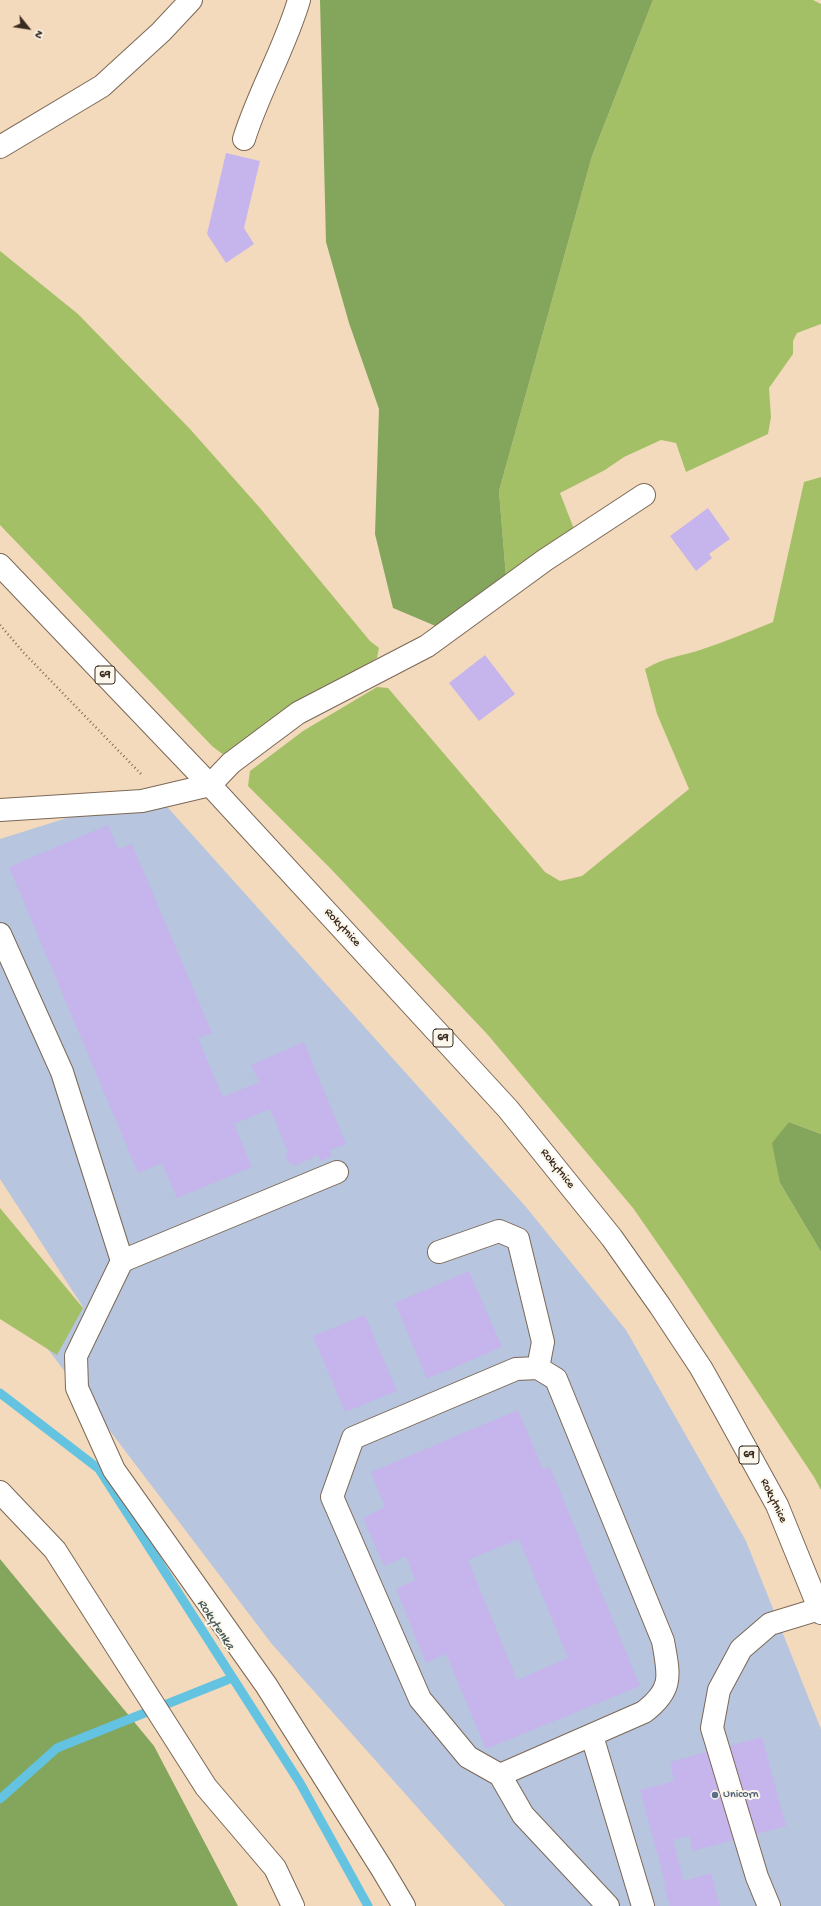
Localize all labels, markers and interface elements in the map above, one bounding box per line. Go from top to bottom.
north arrow [8,8,48,48]
text: N [31,28,45,40]
road number: 69 [95,666,115,684]
street label: Rokytnice [321,906,363,950]
road number: 69 [433,1029,453,1047]
street label: Rokytnice [537,1146,577,1192]
road number: 69 [739,1446,759,1464]
street label: Rokytnice [756,1477,790,1525]
water label: Rokytenka [193,1597,237,1653]
place label: Unicorn [723,1788,758,1802]
marker: Unicorn [710,1790,720,1800]

